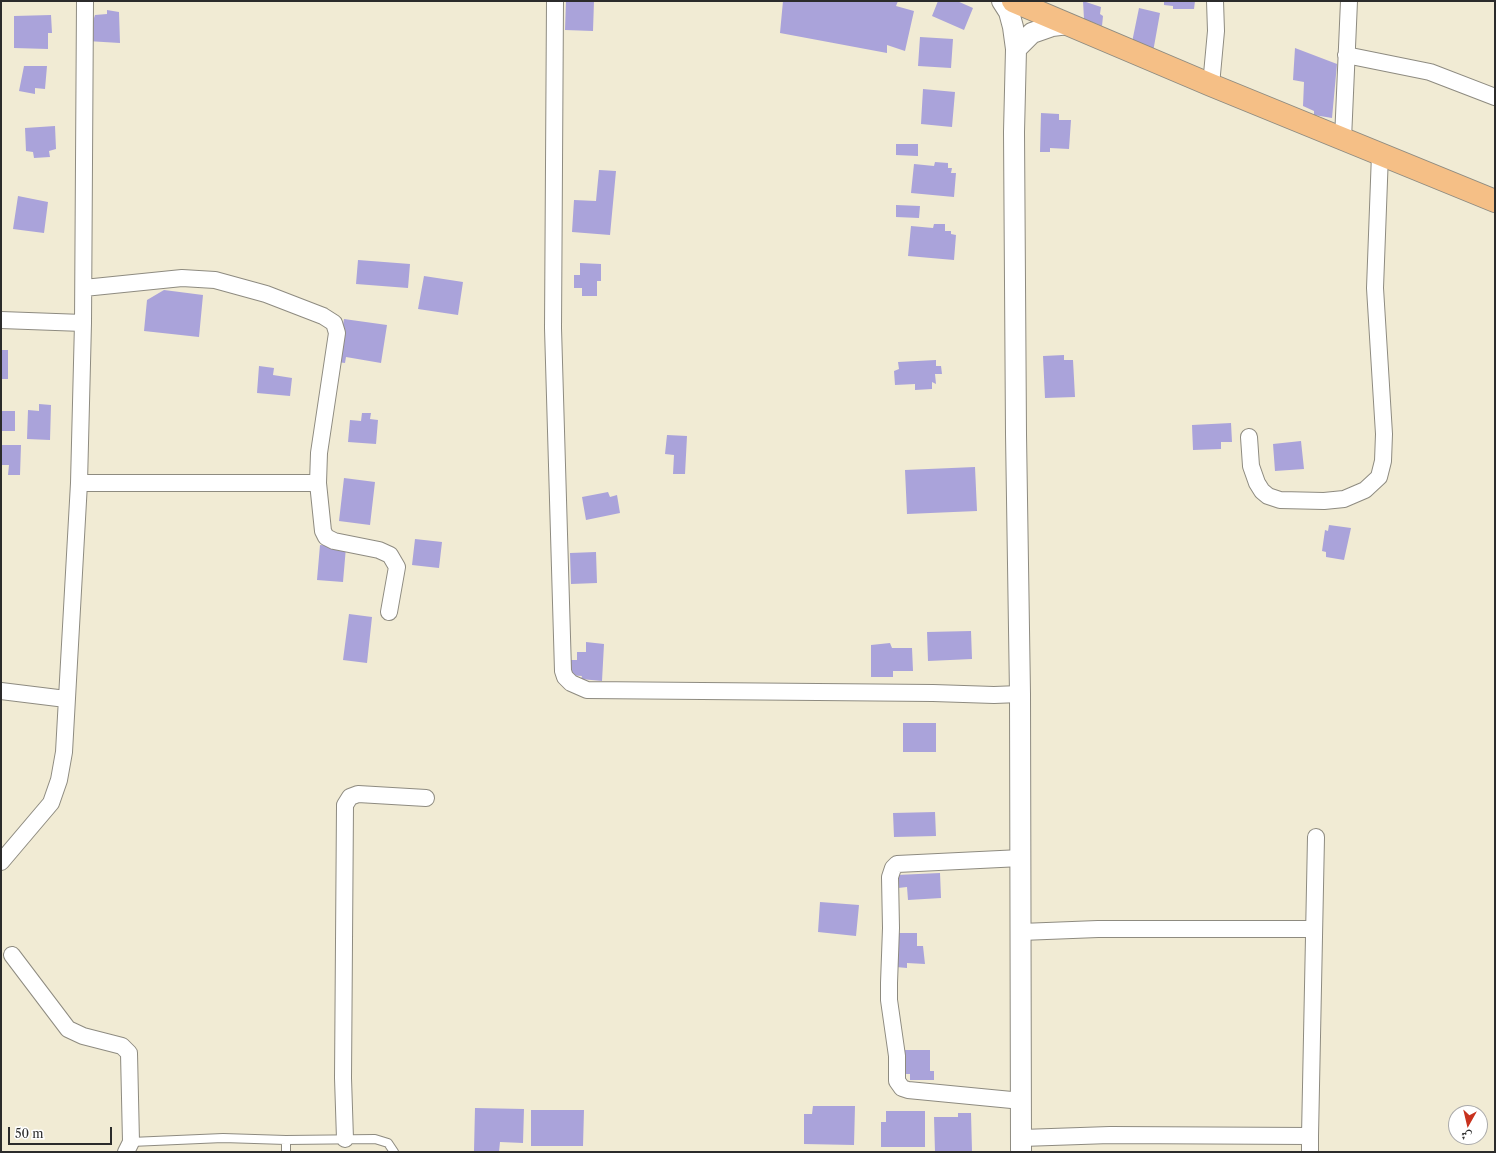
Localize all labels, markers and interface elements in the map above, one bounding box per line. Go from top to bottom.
north arrow [1448,1105,1488,1145]
scale bar [10,1119,114,1145]
text: 50 m [15,1126,44,1141]
text: ش [1460,1128,1473,1144]

